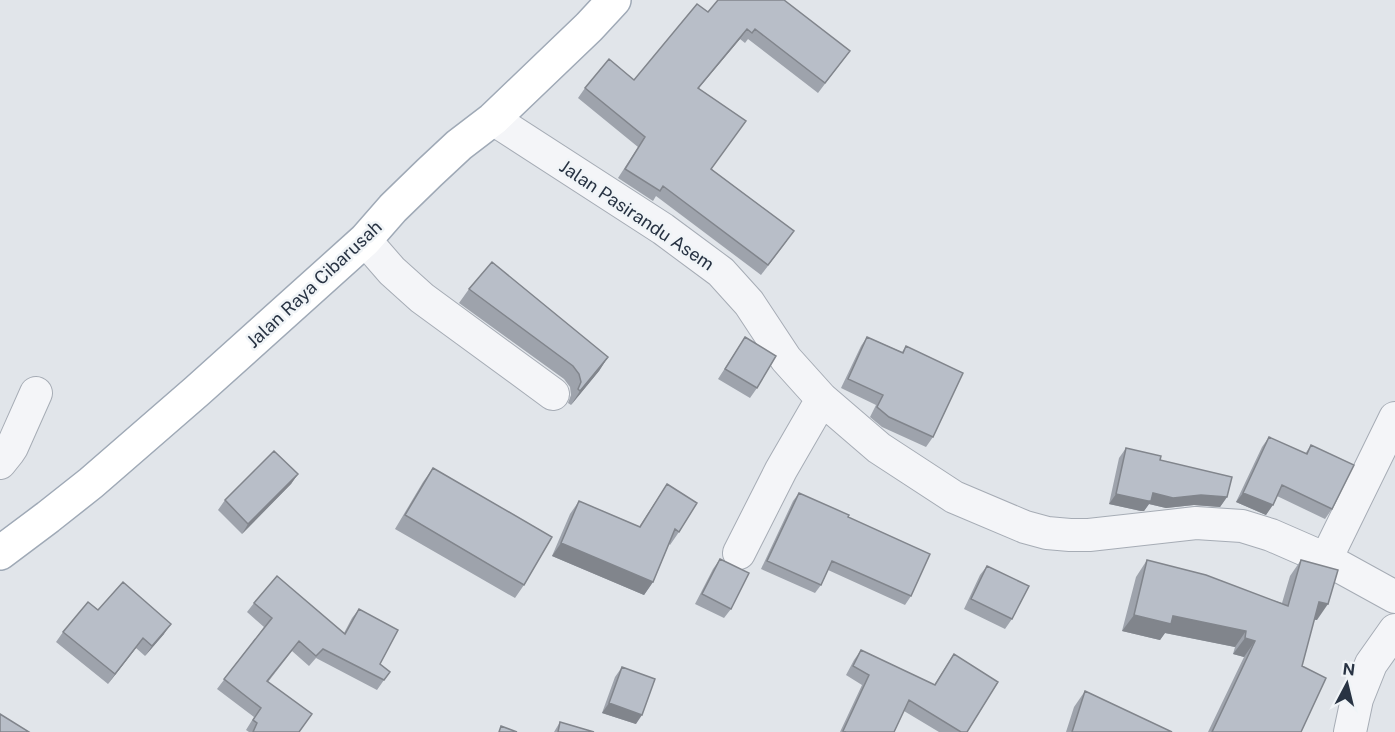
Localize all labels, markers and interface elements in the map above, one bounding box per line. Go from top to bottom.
street label: Jalan Pasirandu Asem [556,155,718,275]
street label: Jalan Raya Cibarusah [242,216,386,352]
north arrow [1317,654,1377,714]
text: N [1341,659,1356,680]

